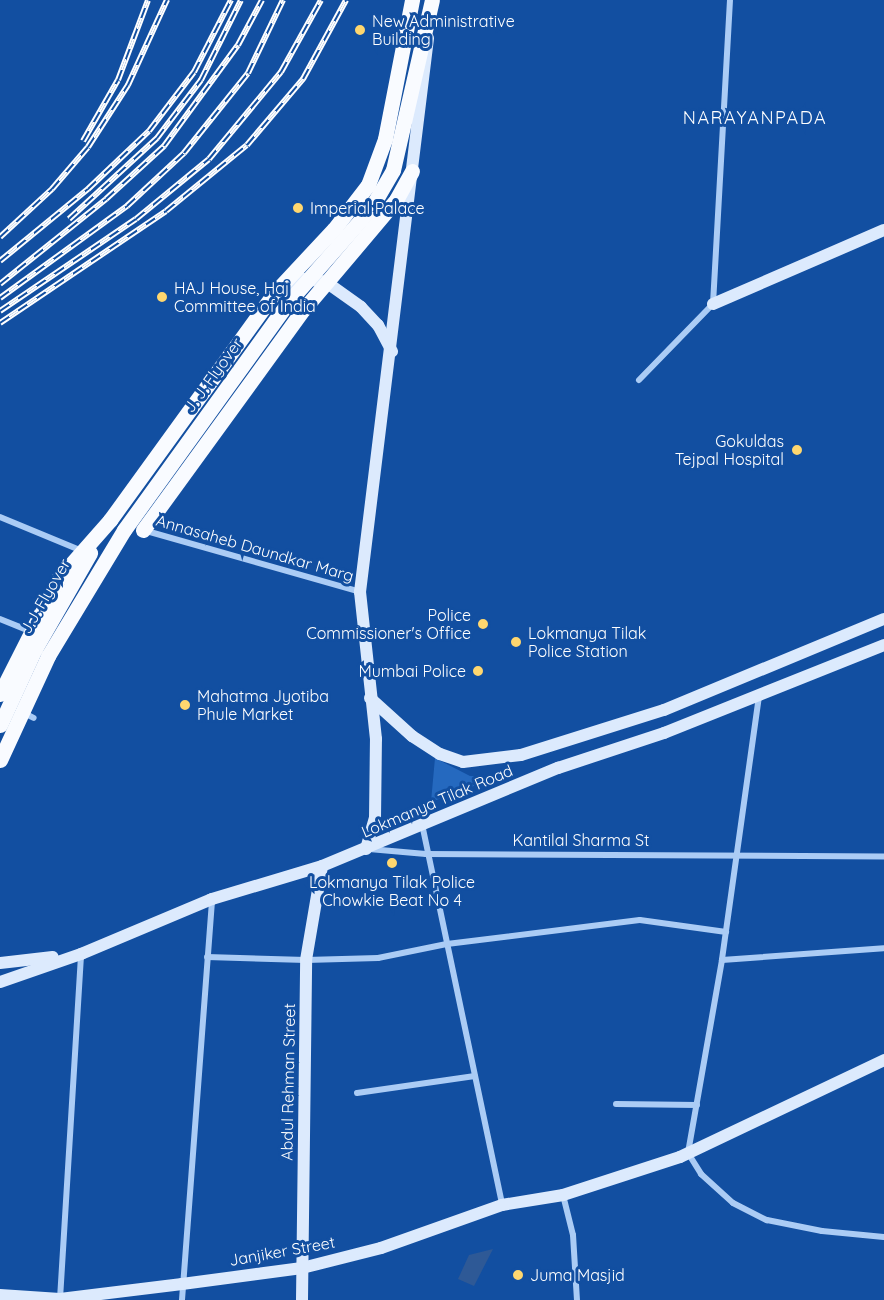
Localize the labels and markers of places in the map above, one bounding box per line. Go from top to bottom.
place label: New Administrative Building [372,11,515,49]
marker: New Administrative Building [353,23,367,37]
place label: Imperial Palace [310,198,425,218]
marker: Imperial Palace [291,201,305,215]
place label: HAJ House, Haj Committee of India [174,278,316,316]
marker: HAJ House, Haj Committee of India [155,290,169,304]
place label: Gokuldas Tejpal Hospital [675,431,784,469]
marker: Gokuldas Tejpal Hospital [788,441,806,459]
place label: Police Commissioner's Office [306,605,471,643]
marker: Police Commissioner's Office [476,617,490,631]
place label: Lokmanya Tilak Police Station [528,623,646,661]
marker: Lokmanya Tilak Police Station [509,635,523,649]
place label: Mumbai Police [358,661,466,681]
marker: Mumbai Police [471,664,485,678]
place label: Mahatma Jyotiba Phule Market [197,686,329,724]
marker: Mahatma Jyotiba Phule Market [178,698,192,712]
marker: Lokmanya Tilak Police Chowkie Beat No 4 [385,856,399,870]
place label: Lokmanya Tilak Police Chowkie Beat No 4 [309,872,475,910]
place label: Juma Masjid [530,1265,625,1285]
marker: Juma Masjid [511,1268,525,1282]

